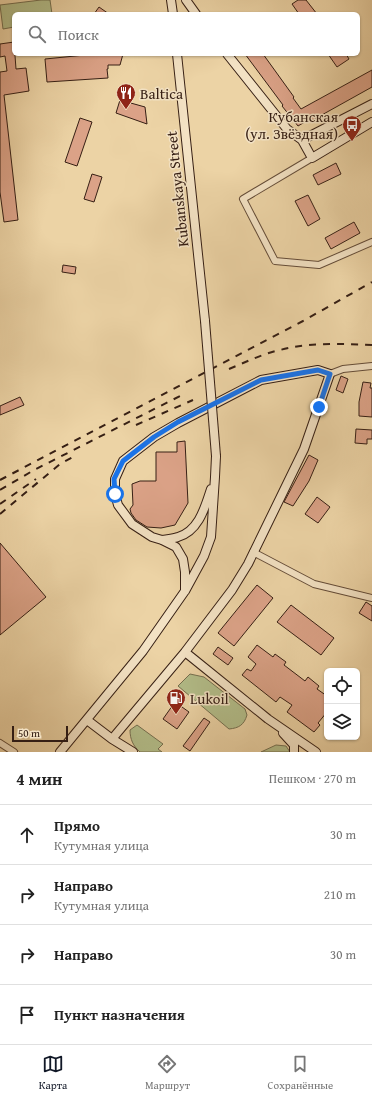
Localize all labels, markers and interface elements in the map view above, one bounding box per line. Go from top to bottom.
search box [12,12,360,56]
icon: search [26,23,48,45]
text: Поиск [58,24,99,45]
restaurant icon: Baltica [115,82,137,110]
place label: Baltica [140,83,183,104]
place label: Кубанская (ул. Звёздная) [245,106,338,144]
bus stop icon: Кубанская (ул. Звёздная) [341,114,363,142]
street label: Kubanskaya Street [160,129,194,248]
route end [310,398,328,416]
route start [106,485,124,503]
map controls [324,668,360,740]
button: locate [324,668,360,704]
fuel station icon: Lukoil [165,687,187,715]
place label: Lukoil [190,688,229,709]
button: layers [324,704,360,740]
scale bar [12,724,68,743]
text: 50 m [18,725,40,741]
text: 4 мин [16,766,62,791]
text: Пешком · 270 m [269,769,356,788]
text: Прямо [54,815,100,836]
icon: ahead [16,824,38,846]
text: 30 m [330,825,356,844]
text: Кутумная улица [54,836,149,855]
text: Направо [54,875,113,896]
icon: right [16,884,38,906]
text: 210 m [324,885,356,904]
text: Кутумная улица [54,896,149,915]
icon: right [16,944,38,966]
text: Направо [54,944,113,965]
text: 30 m [330,945,356,964]
icon: arrive [16,1004,38,1026]
text: Пункт назначения [54,1004,185,1025]
tab: Карта [39,1053,67,1093]
tab: Маршрут [145,1053,190,1093]
tab: Сохранённые [268,1053,333,1093]

